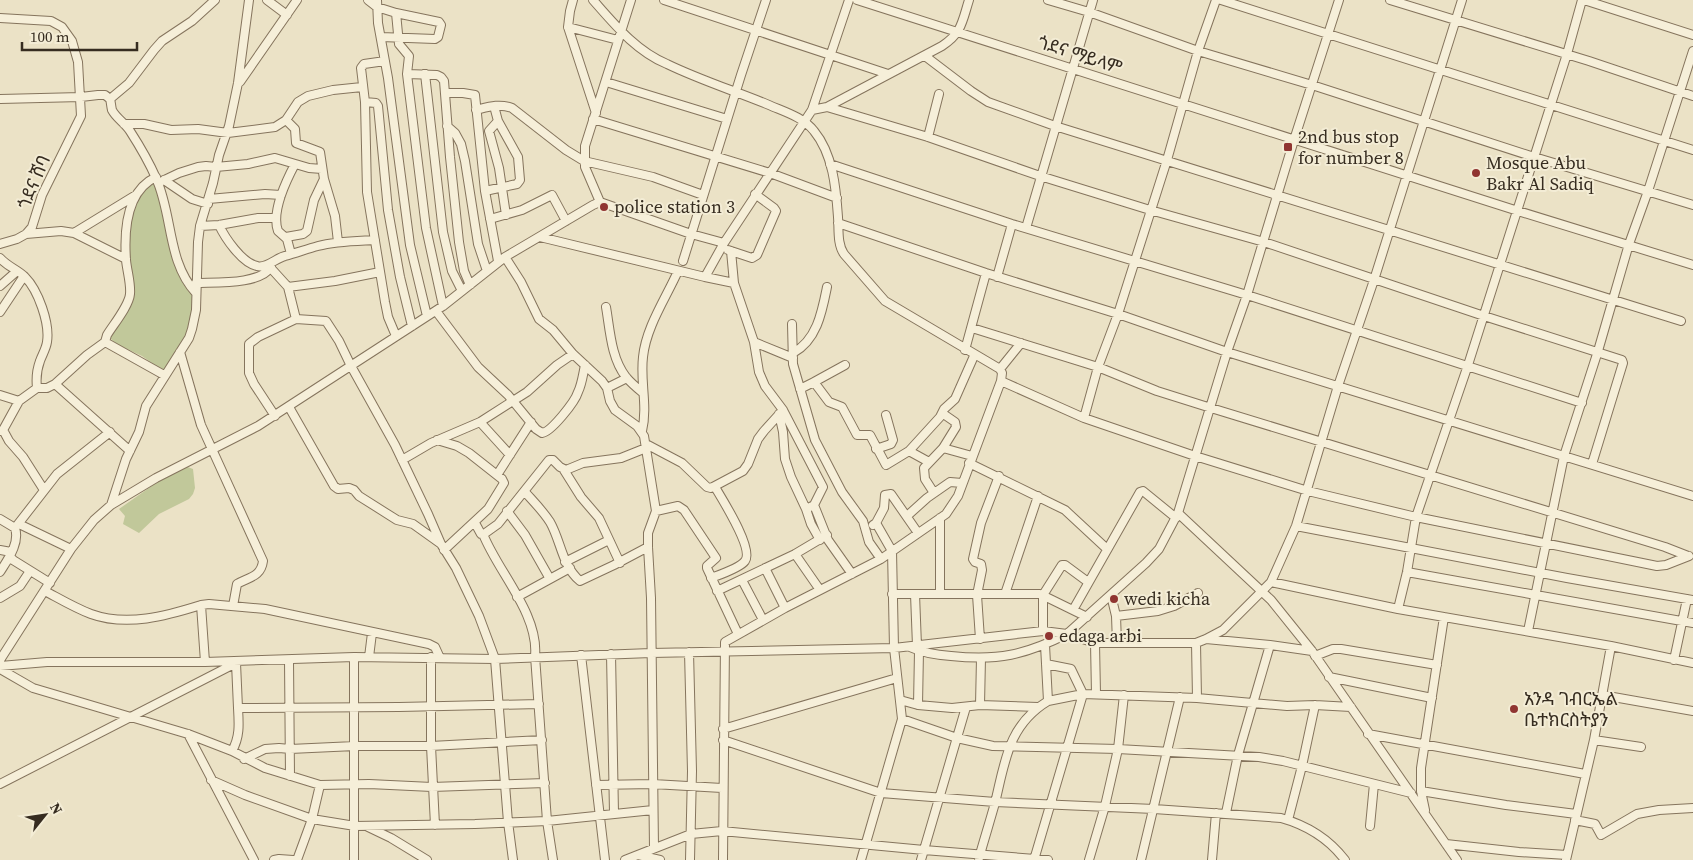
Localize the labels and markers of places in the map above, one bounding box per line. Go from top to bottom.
place label: 2nd bus stop for number 8 [1298,124,1404,170]
marker: 2nd bus stop for number 8 [1282,141,1294,153]
place label: Mosque Abu Bakr Al Sadiq [1486,150,1595,196]
marker: Mosque Abu Bakr Al Sadiq [1470,167,1482,179]
place label: police station 3 [614,194,735,219]
marker: police station 3 [598,201,610,213]
place label: wedi kicha [1124,586,1211,611]
marker: wedi kicha [1108,593,1120,605]
place label: edaga arbi [1059,623,1142,648]
marker: edaga arbi [1043,630,1055,642]
place label: አንዳ ገብርኤል ቤተክርስትያን [1524,686,1618,732]
marker: አንዳ ገብርኤል ቤተክርስትያን [1508,703,1520,715]

